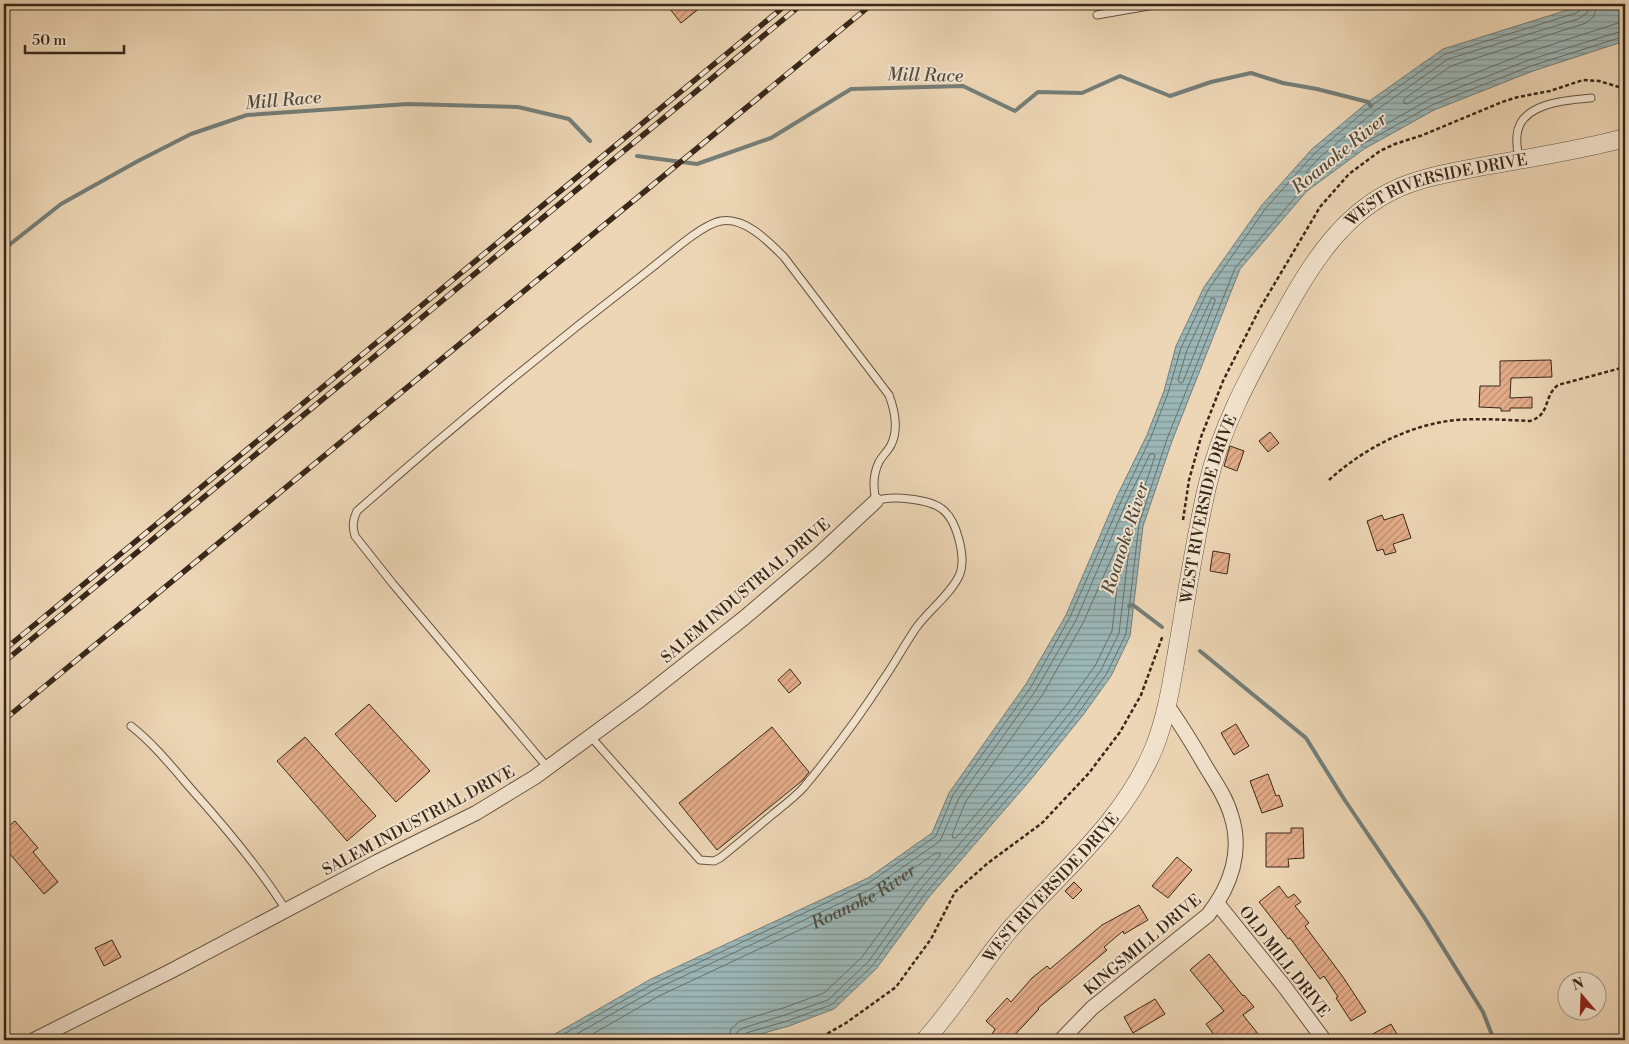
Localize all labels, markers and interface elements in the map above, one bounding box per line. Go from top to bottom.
scale bar [25,22,124,54]
text: 50 m [32,31,66,50]
water label: Mill Race [887,63,964,88]
water label: Mill Race [244,86,323,115]
water label: Roanoke River [1286,108,1392,200]
street label: WEST RIVERSIDE DRIVE [1341,150,1529,231]
street label: WEST RIVERSIDE DRIVE [1176,412,1241,606]
water label: Roanoke River [1096,479,1154,598]
street label: SALEM INDUSTRIAL DRIVE [657,514,834,667]
street label: SALEM INDUSTRIAL DRIVE [319,762,518,880]
street label: WEST RIVERSIDE DRIVE [978,809,1124,967]
water label: Roanoke River [806,859,921,935]
street label: KINGSMILL DRIVE [1080,890,1205,1000]
street label: OLD MILL DRIVE [1235,902,1334,1021]
north arrow [1556,972,1606,1022]
text: N [1570,974,1586,995]

